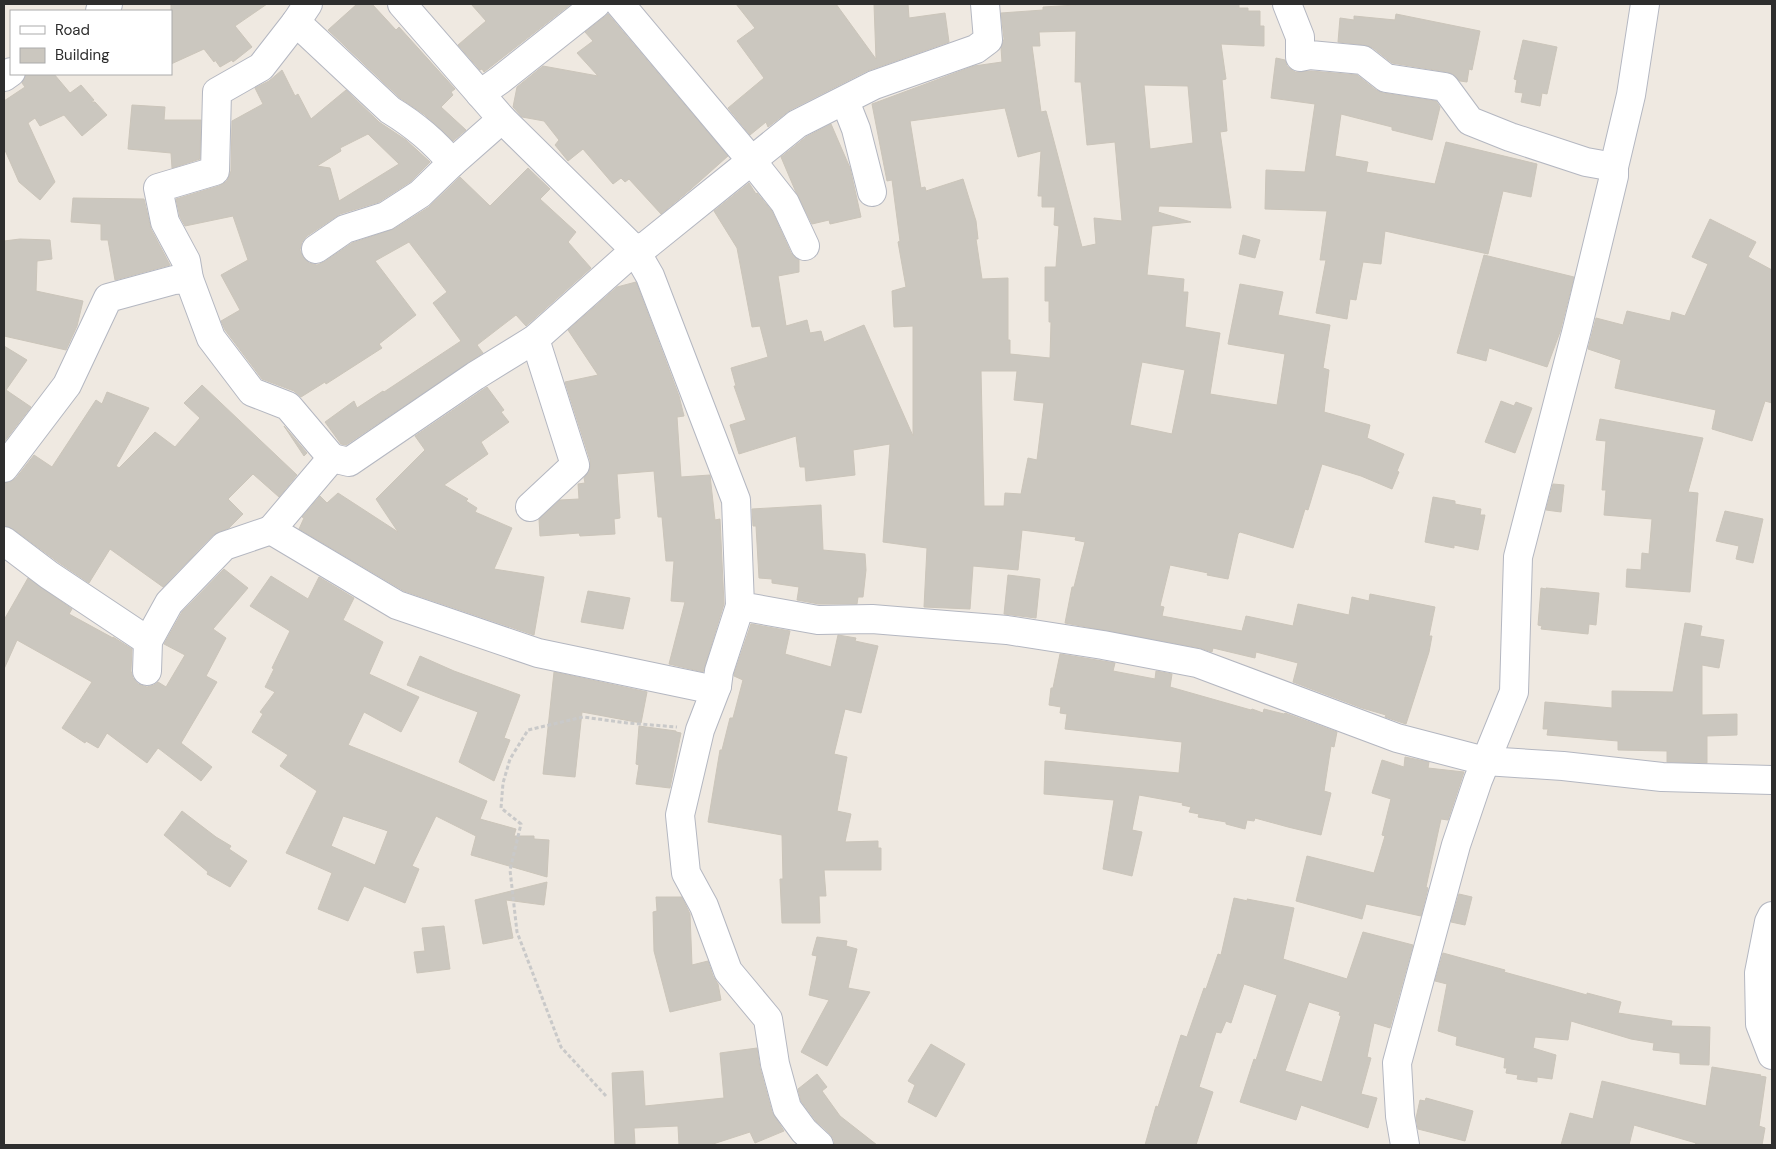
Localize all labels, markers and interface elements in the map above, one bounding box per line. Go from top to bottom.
legend [10,10,172,75]
text: Road [55,20,90,40]
text: Building [55,45,110,65]

